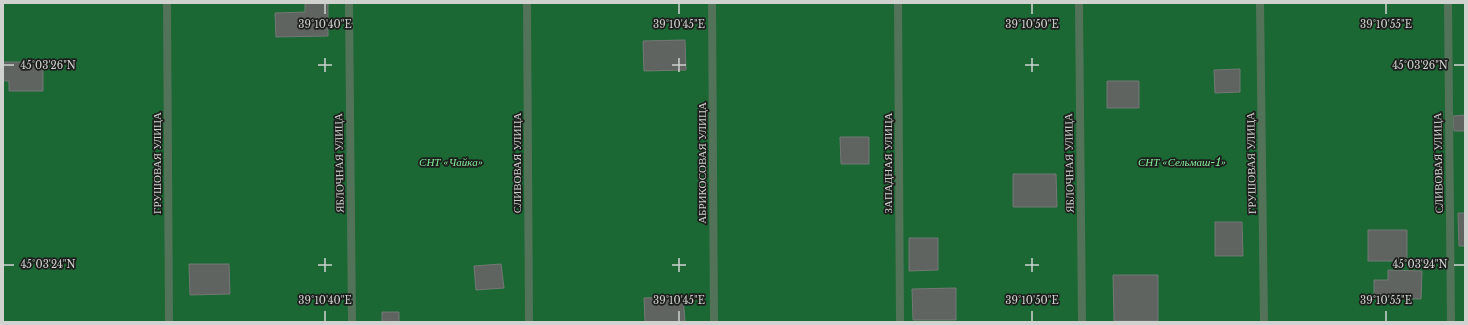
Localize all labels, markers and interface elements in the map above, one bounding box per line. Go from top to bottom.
text: 39°10'40"E [298,18,352,31]
text: 39°10'45"E [653,18,705,31]
text: 39°10'50"E [1005,18,1059,31]
text: 39°10'55"E [1360,18,1412,31]
text: 45°03'26"N [20,59,76,72]
text: 45°03'26"N [1392,59,1448,72]
street label: АБРИКОСОВАЯ УЛИЦА [695,102,709,224]
street label: ГРУШОВАЯ УЛИЦА [150,112,164,214]
street label: ЗАПАДНАЯ УЛИЦА [881,112,895,214]
street label: ГРУШОВАЯ УЛИЦА [1243,112,1259,214]
street label: СЛИВОВАЯ УЛИЦА [1430,112,1446,213]
street label: ЯБЛОЧНАЯ УЛИЦА [331,113,347,213]
street label: СЛИВОВАЯ УЛИЦА [510,113,524,213]
street label: ЯБЛОЧНАЯ УЛИЦА [1061,113,1077,213]
park label: СНТ «Чайка» [419,155,483,169]
park label: СНТ «Сельмаш-1» [1138,155,1226,169]
text: 45°03'24"N [21,258,75,271]
text: 45°03'24"N [1393,258,1447,271]
text: 39°10'40"E [298,294,352,307]
text: 39°10'45"E [653,294,705,307]
text: 39°10'50"E [1005,294,1059,307]
text: 39°10'55"E [1360,294,1412,307]

